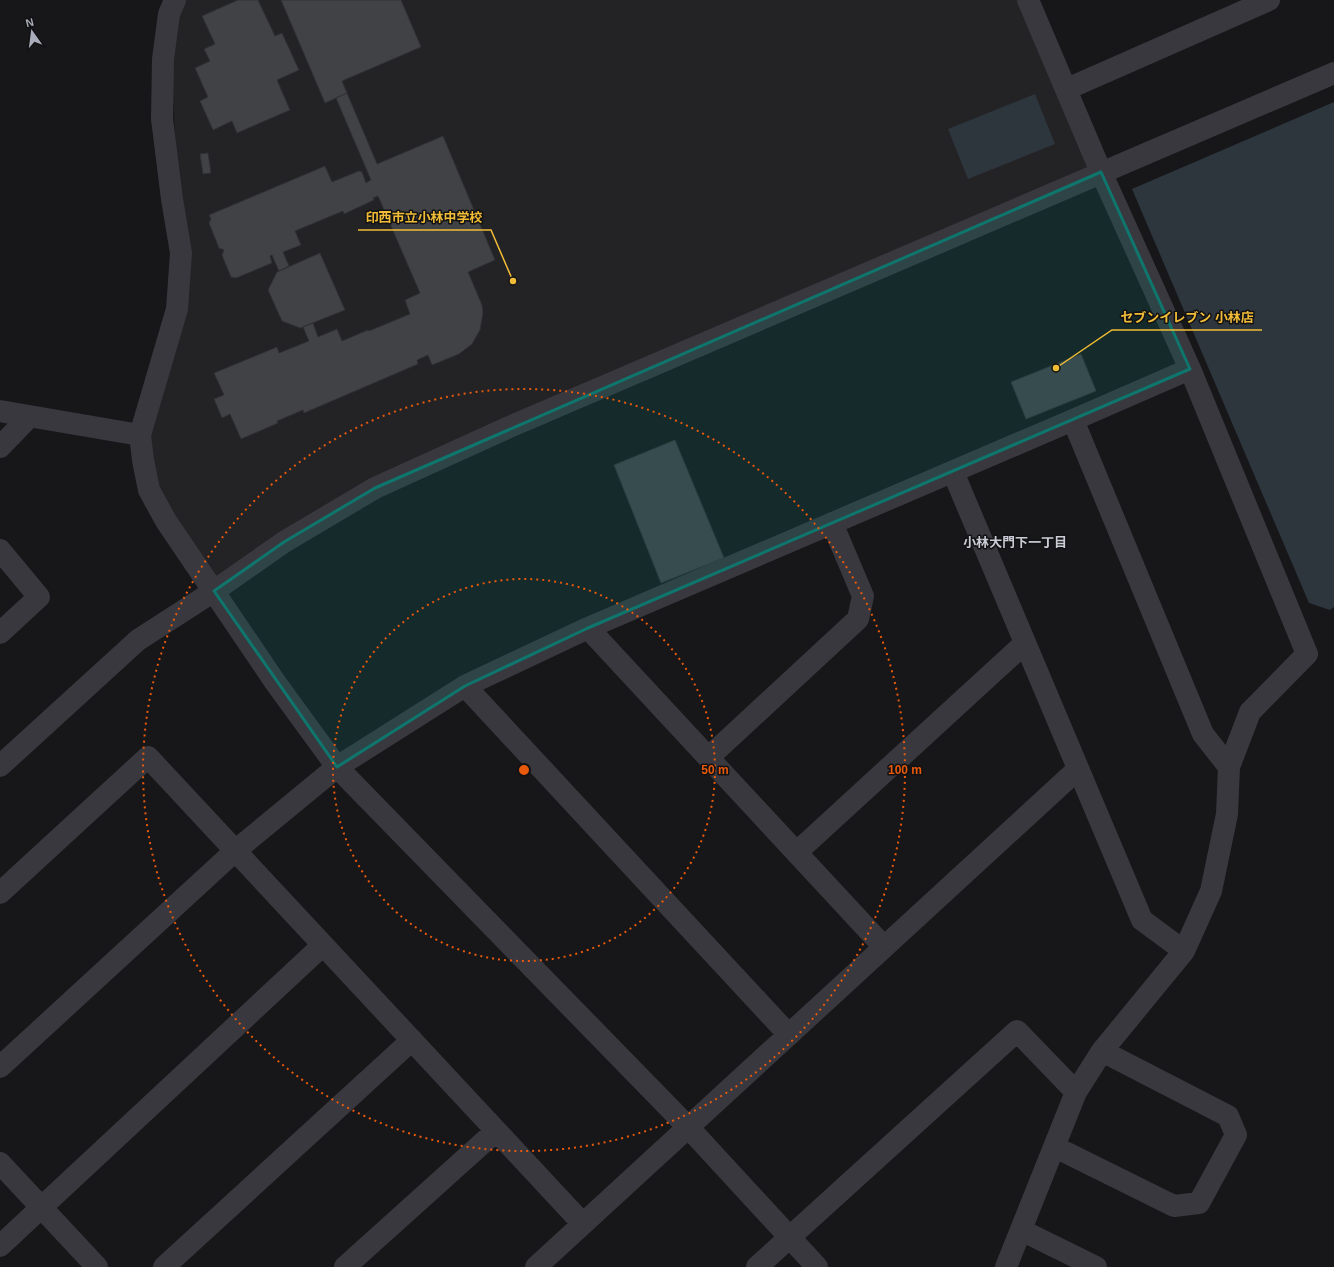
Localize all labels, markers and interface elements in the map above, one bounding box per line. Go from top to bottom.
north arrow [12,12,52,52]
text: N [24,16,35,29]
callout: 印西市立小林中学校 [358,205,491,230]
text: 印西市立小林中学校 [365,210,483,225]
callout: セブンイレブン 小林店 [1112,305,1262,330]
text: セブンイレブン 小林店 [1120,310,1254,325]
district label: 小林大門下一丁目 [963,535,1067,550]
centre of rings [517,763,531,777]
text: 50 m [701,763,729,777]
text: 100 m [888,763,922,777]

